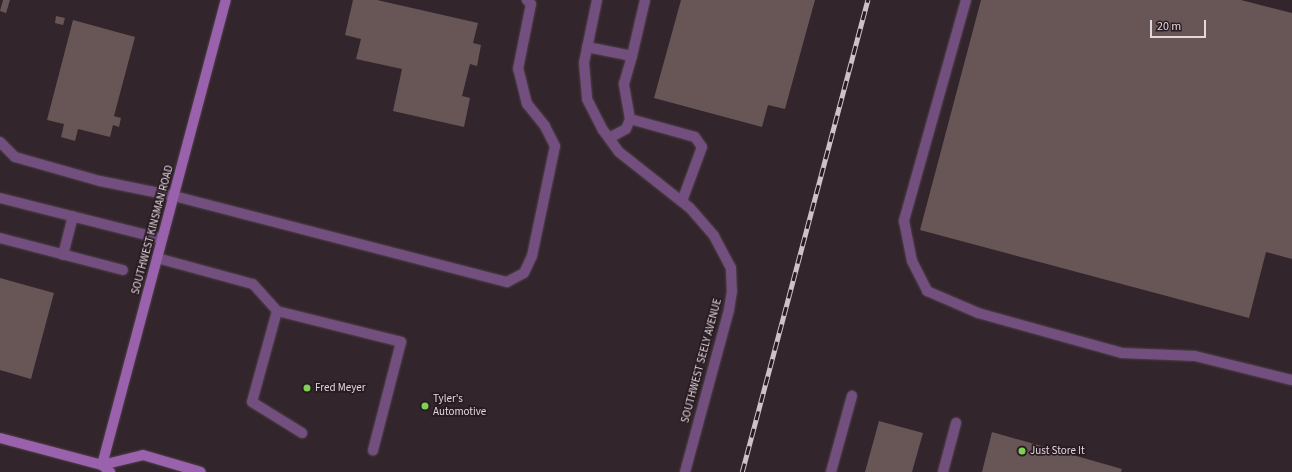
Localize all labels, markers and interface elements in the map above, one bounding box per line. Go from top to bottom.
scale bar [1152,12,1208,38]
text: 20 m [1157,18,1181,35]
street label: SOUTHWEST KINSMAN ROAD [129,164,177,296]
street label: SOUTHWEST SEELY AVENUE [679,297,725,425]
place label: Fred Meyer [315,381,366,395]
marker: Fred Meyer [302,383,312,393]
place label: Tyler's Automotive [433,393,486,419]
marker: Tyler's Automotive [420,401,430,411]
place label: Just Store It [1030,444,1085,458]
marker: Just Store It [1017,446,1027,456]

